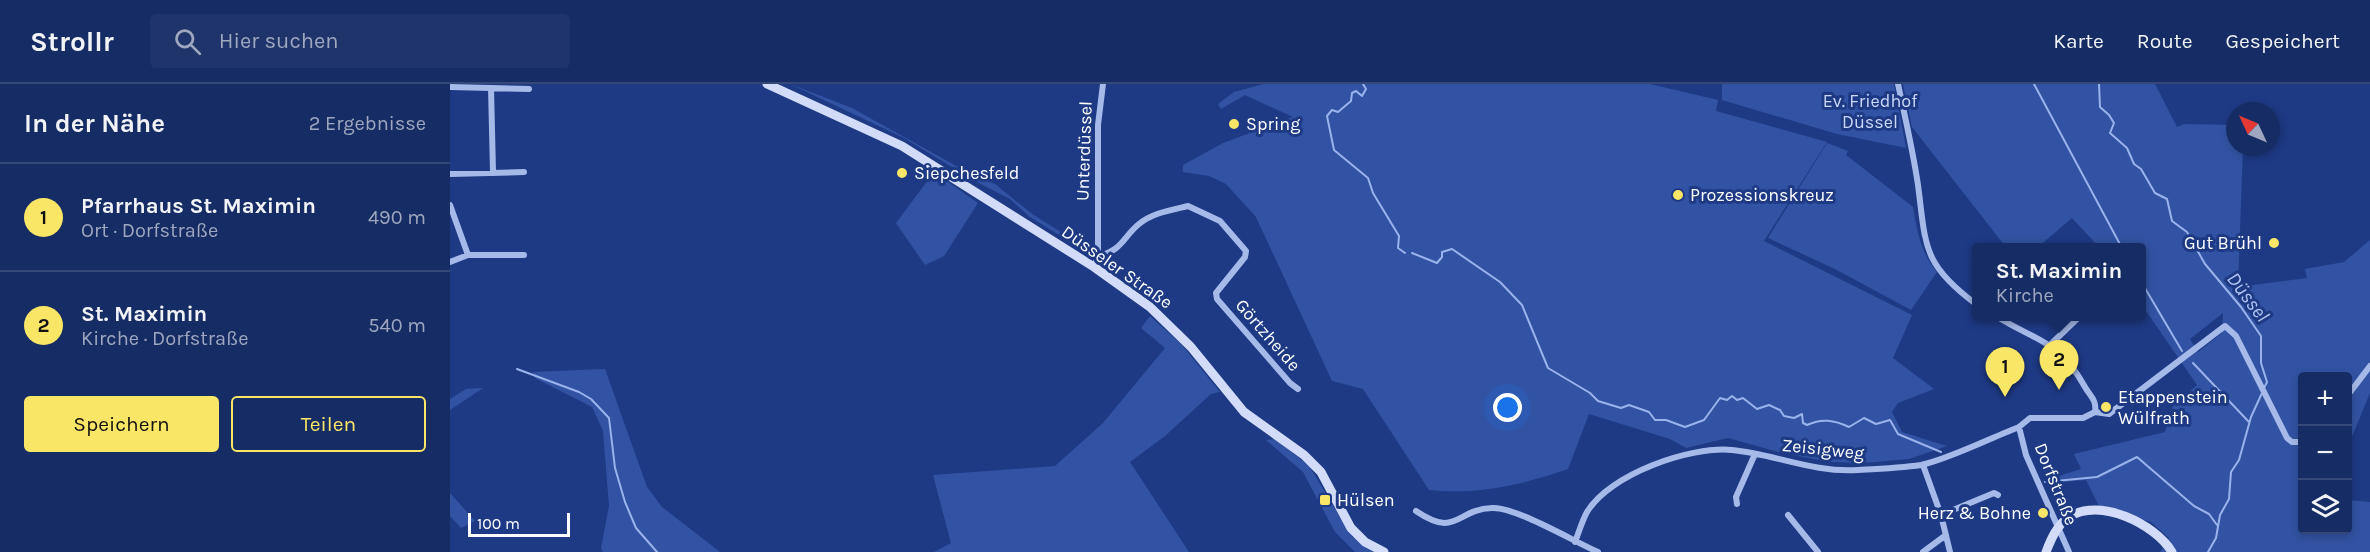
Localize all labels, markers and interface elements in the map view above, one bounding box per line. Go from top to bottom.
search box [150,14,570,68]
text: Strollr [30,25,114,58]
icon: search [171,25,204,58]
text: Hier suchen [219,28,339,54]
text: Karte [2053,29,2104,53]
text: Route [2137,29,2193,53]
text: Gespeichert [2226,29,2340,53]
park label: Ev. Friedhof Düssel [1823,90,1918,133]
street label: Unterdüssel [1071,101,1097,201]
north arrow [2226,102,2280,156]
text: In der Nähe [24,108,165,139]
text: 2 Ergebnisse [309,112,426,135]
place label: Spring [1246,113,1300,135]
marker: Spring [1227,117,1241,131]
place label: Siepchesfeld [914,162,1019,184]
marker: Siepchesfeld [895,166,909,180]
place label: Prozessionskreuz [1690,184,1834,206]
marker: Prozessionskreuz [1671,188,1685,202]
text: Pfarrhaus St. Maximin [81,193,316,219]
text: 1 [40,206,47,229]
text: 490 m [368,206,426,229]
text: Ort · Dorfstraße [81,219,218,242]
street label: Düsseler Straße [1057,221,1177,313]
place label: Gut Brühl [2184,232,2262,254]
marker: Gut Brühl [2267,236,2281,250]
popup [1972,243,2146,321]
text: St. Maximin [1996,258,2122,284]
water label: Düssel [2222,268,2274,326]
text: Kirche [1996,284,2054,307]
street label: Görtzheide [1231,294,1305,376]
text: St. Maximin [81,301,207,327]
text: 2 [37,314,50,337]
text: 540 m [368,314,426,337]
text: Kirche · Dorfstraße [81,327,249,350]
pin: 2 [2040,340,2078,390]
pin: 1 [1986,348,2024,397]
map controls [2298,372,2352,534]
button: + [2298,372,2352,426]
place label: Etappenstein Wülfrath [2118,386,2228,429]
your location [1493,393,1522,422]
button: Speichern [24,396,219,452]
button: Teilen [231,396,426,452]
marker: Etappenstein Wülfrath [2099,400,2113,414]
button: − [2298,426,2352,480]
street label: Zeisigweg [1781,434,1865,464]
street label: Dorfstraße [2030,440,2082,528]
button: layers [2298,480,2352,534]
place label: Hülsen [1337,489,1395,511]
marker: Hülsen [1318,493,1332,507]
place label: Herz & Bohne [1918,502,2031,524]
marker: Herz & Bohne [2036,506,2050,520]
scale bar [468,510,570,538]
text: 100 m [477,514,520,533]

